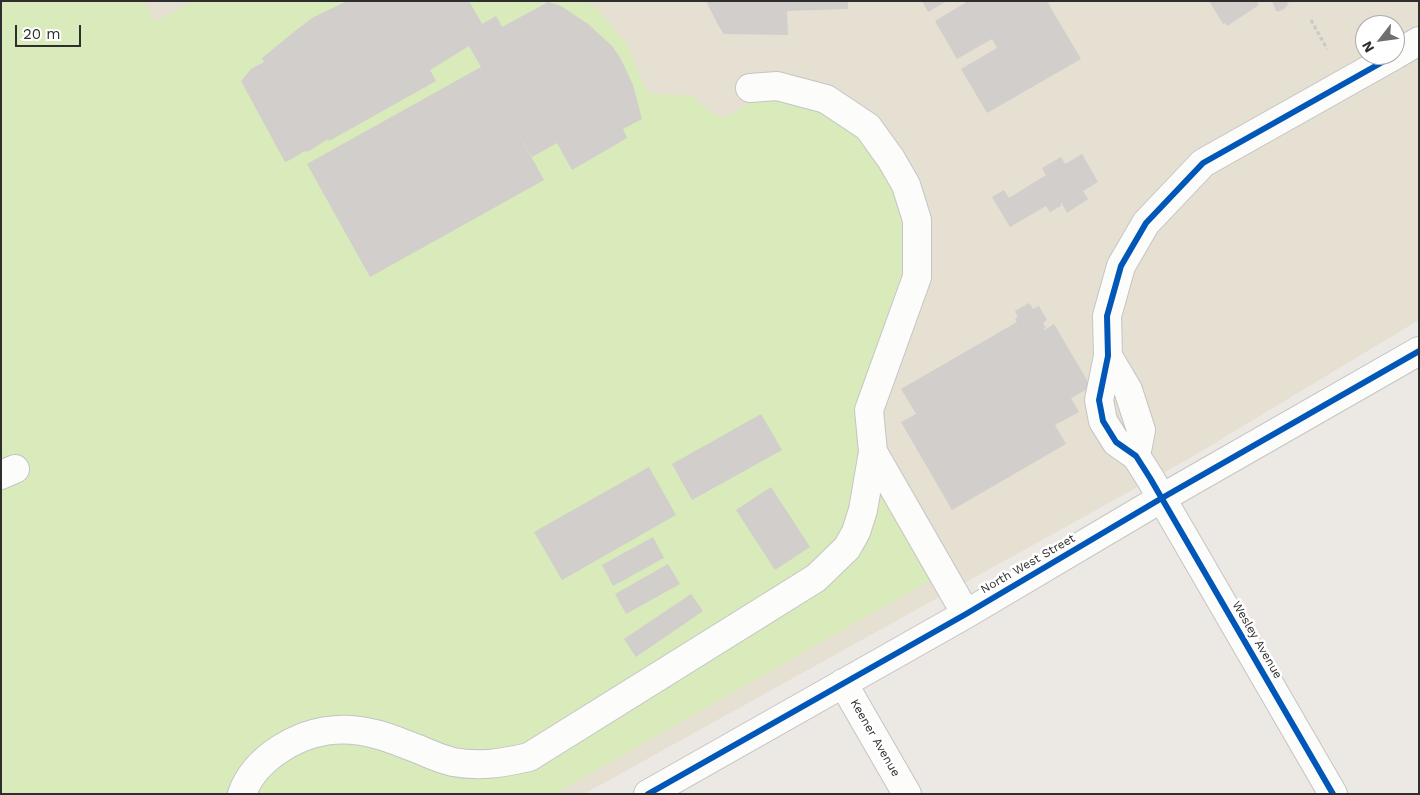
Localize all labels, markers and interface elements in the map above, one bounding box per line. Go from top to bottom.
scale bar [18,15,84,47]
north arrow [1355,15,1405,65]
text: 20 m [23,25,61,43]
text: N [1358,39,1377,55]
street label: North West Street [978,531,1078,597]
street label: Wesley Avenue [1229,599,1285,681]
street label: Keener Avenue [847,697,903,779]

